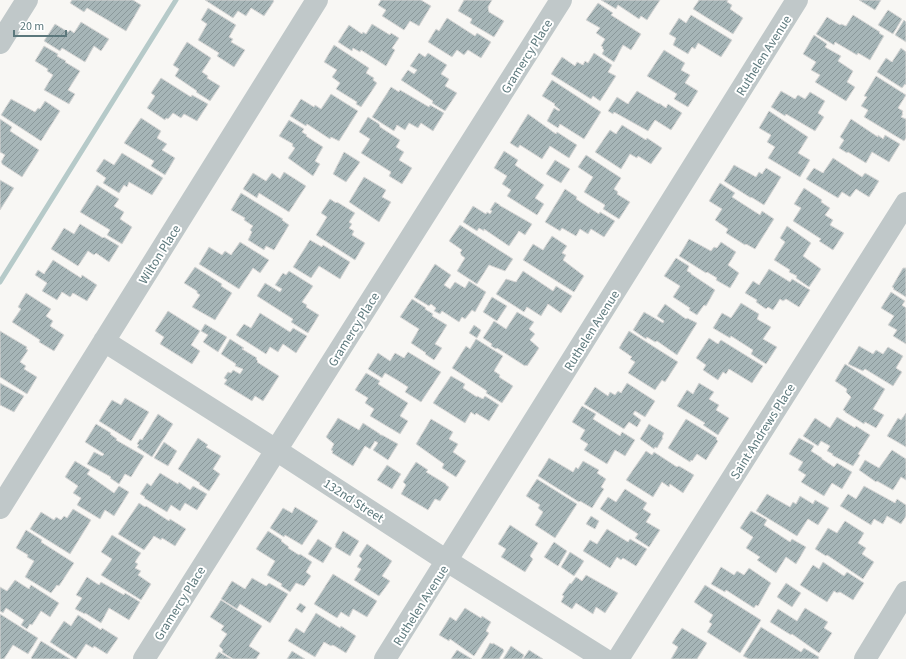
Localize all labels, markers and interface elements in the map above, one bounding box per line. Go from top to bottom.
scale bar [14,12,66,38]
street label: Ruthelen Avenue [732,12,796,99]
street label: Gramercy Place [497,16,557,97]
text: 20 m [20,18,44,35]
street label: Wilton Place [134,221,185,288]
street label: Ruthelen Avenue [560,287,624,374]
street label: Gramercy Place [324,289,384,370]
street label: Saint Andrews Place [726,380,800,483]
street label: 132nd Street [320,475,388,527]
street label: Ruthelen Avenue [389,562,453,649]
street label: Gramercy Place [150,563,210,644]

